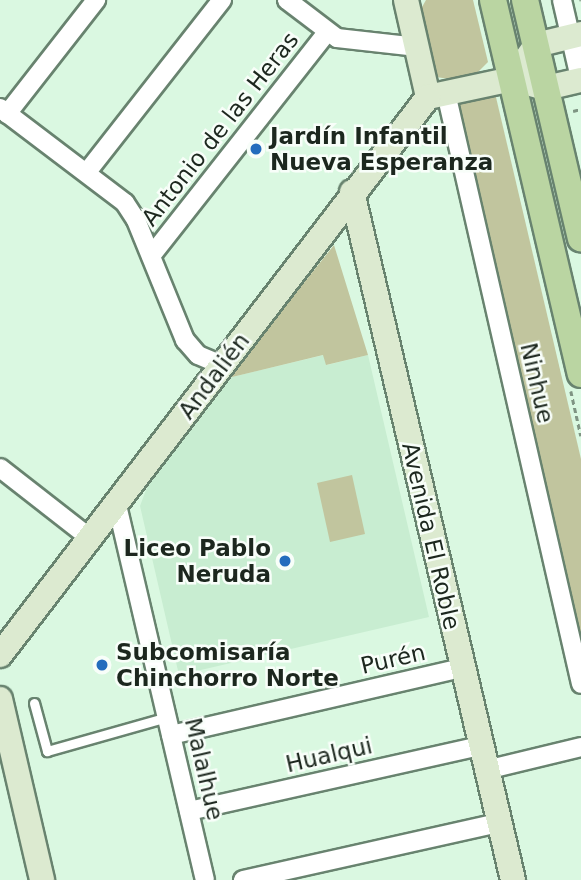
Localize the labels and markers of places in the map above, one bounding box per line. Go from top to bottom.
place label: Jardín Infantil Nueva Esperanza [270,122,493,176]
marker: Jardín Infantil Nueva Esperanza [248,141,264,157]
place label: Liceo Pablo Neruda [124,534,271,588]
marker: Liceo Pablo Neruda [277,553,293,569]
place label: Subcomisaría Chinchorro Norte [116,638,339,692]
marker: Subcomisaría Chinchorro Norte [94,657,110,673]

